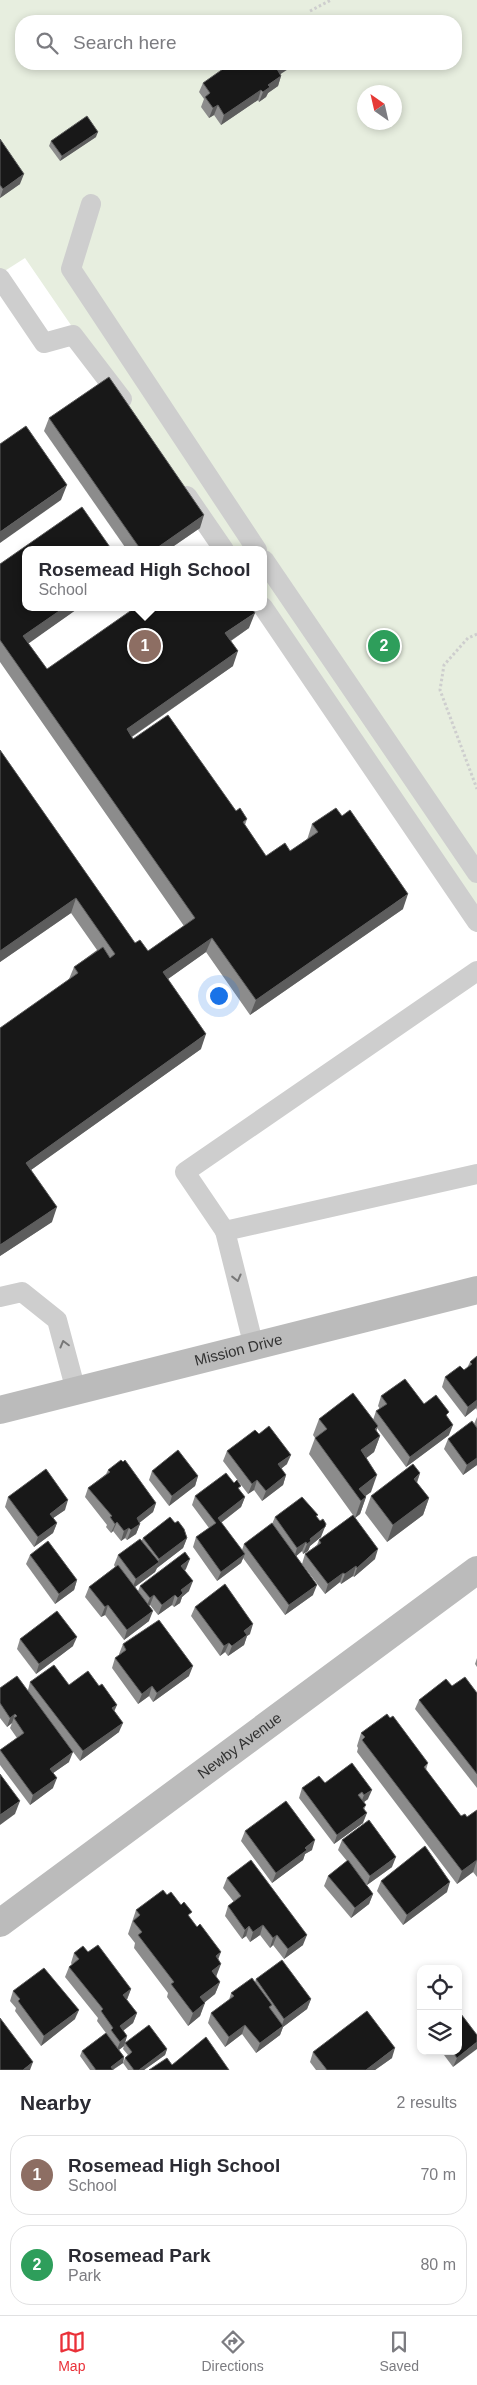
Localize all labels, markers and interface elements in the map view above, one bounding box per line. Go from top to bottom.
search box [15,15,462,70]
icon: search [33,29,61,57]
text: Search here [73,32,177,53]
north arrow [357,85,402,130]
popup [22,546,267,611]
text: Rosemead High School [38,559,251,580]
text: School [38,581,87,598]
pin: 1 [129,627,161,665]
pin: 2 [368,627,400,665]
your location [206,983,232,1009]
one-way arrow [231,1273,242,1282]
street label: Mission Drive [193,1330,284,1369]
one-way arrow [59,1340,69,1348]
street label: Newby Avenue [194,1709,284,1782]
map controls [417,1965,462,2055]
button: locate [417,1965,462,2010]
button: layers [417,2010,462,2055]
text: Nearby [20,2091,91,2114]
text: 2 results [397,2094,457,2111]
text: Rosemead High School [68,2155,280,2176]
text: 1 [33,2166,41,2183]
text: 70 m [420,2166,456,2183]
text: School [68,2177,117,2194]
text: Rosemead Park [68,2245,211,2266]
text: 2 [33,2256,41,2273]
text: 80 m [420,2256,456,2273]
text: Park [68,2267,101,2284]
tab: Map [58,2328,86,2374]
tab: Directions [202,2328,264,2374]
tab: Saved [379,2328,419,2374]

